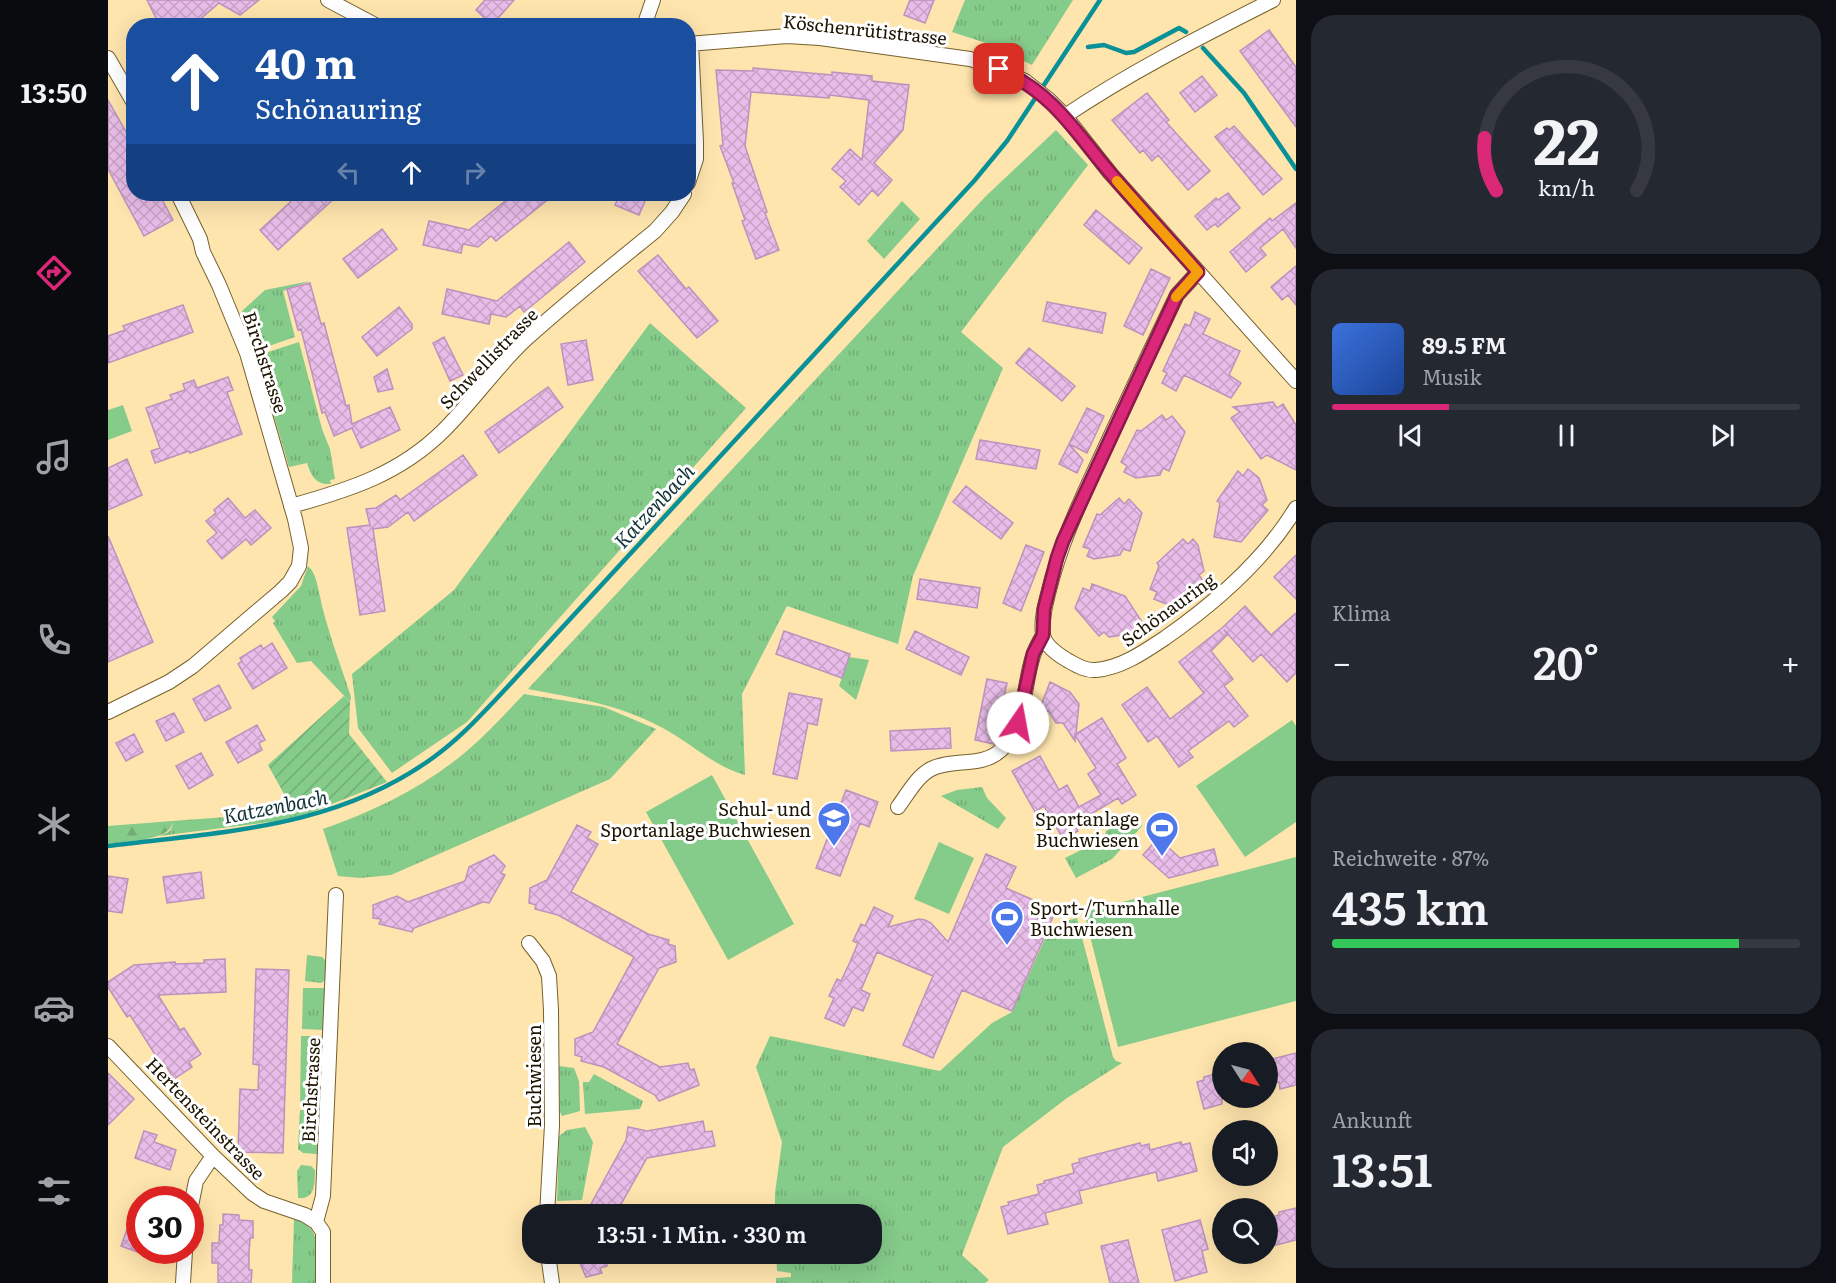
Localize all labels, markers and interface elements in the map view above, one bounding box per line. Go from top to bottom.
street label: Köschenrütistrasse [782,7,948,51]
text: 40 m [255,30,356,92]
icon: ahead [156,42,234,120]
pin [973,43,1024,94]
icon: arrive [982,52,1015,85]
text: 13:50 [21,71,87,111]
text: Schönauring [255,87,421,127]
text: 22 [1532,92,1600,184]
icon: left [332,156,365,189]
icon: ahead [395,156,428,189]
icon: right [458,156,491,189]
text: km/h [1537,172,1595,204]
icon: directions [33,252,75,294]
street label: Schwellistrasse [433,301,543,415]
street label: Birchstrasse [237,308,295,416]
text: 89.5 FM [1422,328,1507,361]
text: Musik [1422,361,1482,391]
icon: previous [1394,419,1427,452]
icon: pause [1550,419,1583,452]
icon: next [1706,419,1739,452]
icon: music [33,436,75,478]
water label: Katzenbach [606,456,700,554]
street label: Schönauring [1115,565,1222,652]
text: Klima [1332,597,1391,627]
icon: phone [33,619,75,661]
text: 20° [1533,627,1599,694]
text: − [1332,636,1351,685]
text: + [1781,636,1800,685]
position arrow [986,691,1050,755]
water label: Katzenbach [220,780,330,830]
place label: Schul- und Sportanlage Buchwiesen [600,795,811,843]
school or university icon: Schul- und Sportanlage Buchwiesen [816,800,852,847]
icon: climate [33,803,75,845]
place label: Sportanlage Buchwiesen [1035,805,1139,853]
sports icon: Sportanlage Buchwiesen [1144,810,1180,857]
text: Reichweite · 87% [1332,842,1489,872]
text: 435 km [1332,872,1489,939]
place label: Sport-/Turnhalle Buchwiesen [1030,894,1180,942]
sports icon: Sport-/Turnhalle Buchwiesen [989,899,1025,946]
icon: car [33,987,75,1029]
street label: Buchwiesen [520,1024,547,1128]
street label: Birchstrasse [294,1037,326,1143]
north arrow [1212,1042,1278,1108]
map controls [1212,1042,1278,1264]
street label: Hertensteinstrasse [140,1051,272,1185]
text: Ankunft [1332,1104,1412,1134]
button: sound [1212,1120,1278,1186]
text: 13:51 [1332,1134,1433,1201]
icon: filters [33,1170,75,1212]
speed limit sign: 30 [126,1186,204,1264]
button: search [1212,1198,1278,1264]
text: 13:51 · 1 Min. · 330 m [597,1217,807,1250]

